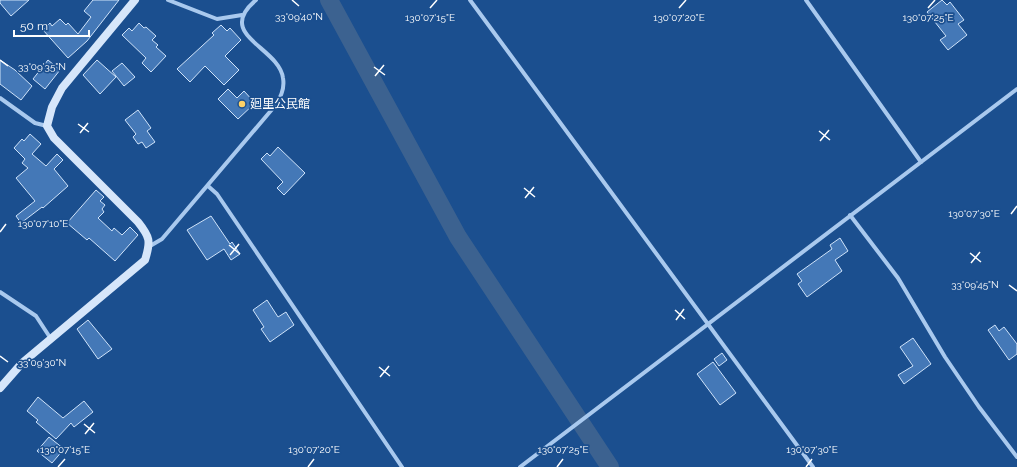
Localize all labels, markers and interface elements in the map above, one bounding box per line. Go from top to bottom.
text: 33°09'40"N [275,11,323,22]
scale bar [14,12,89,38]
text: 130°07'15"E [405,12,455,23]
text: 130°07'20"E [653,12,705,23]
text: 130°07'25"E [902,12,954,23]
text: 50 m [20,19,48,33]
text: 33°09'35"N [18,61,66,72]
place label: 廻里公民館 [250,97,310,111]
marker: 廻里公民館 [237,99,247,109]
text: 130°07'30"E [948,208,1000,219]
text: 130°07'10"E [18,218,68,229]
text: 33°09'45"N [951,279,999,290]
text: 33°09'30"N [18,357,66,368]
text: 130°07'15"E [40,444,90,455]
text: 130°07'20"E [288,444,340,455]
text: 130°07'25"E [537,444,589,455]
text: 130°07'30"E [786,444,838,455]

